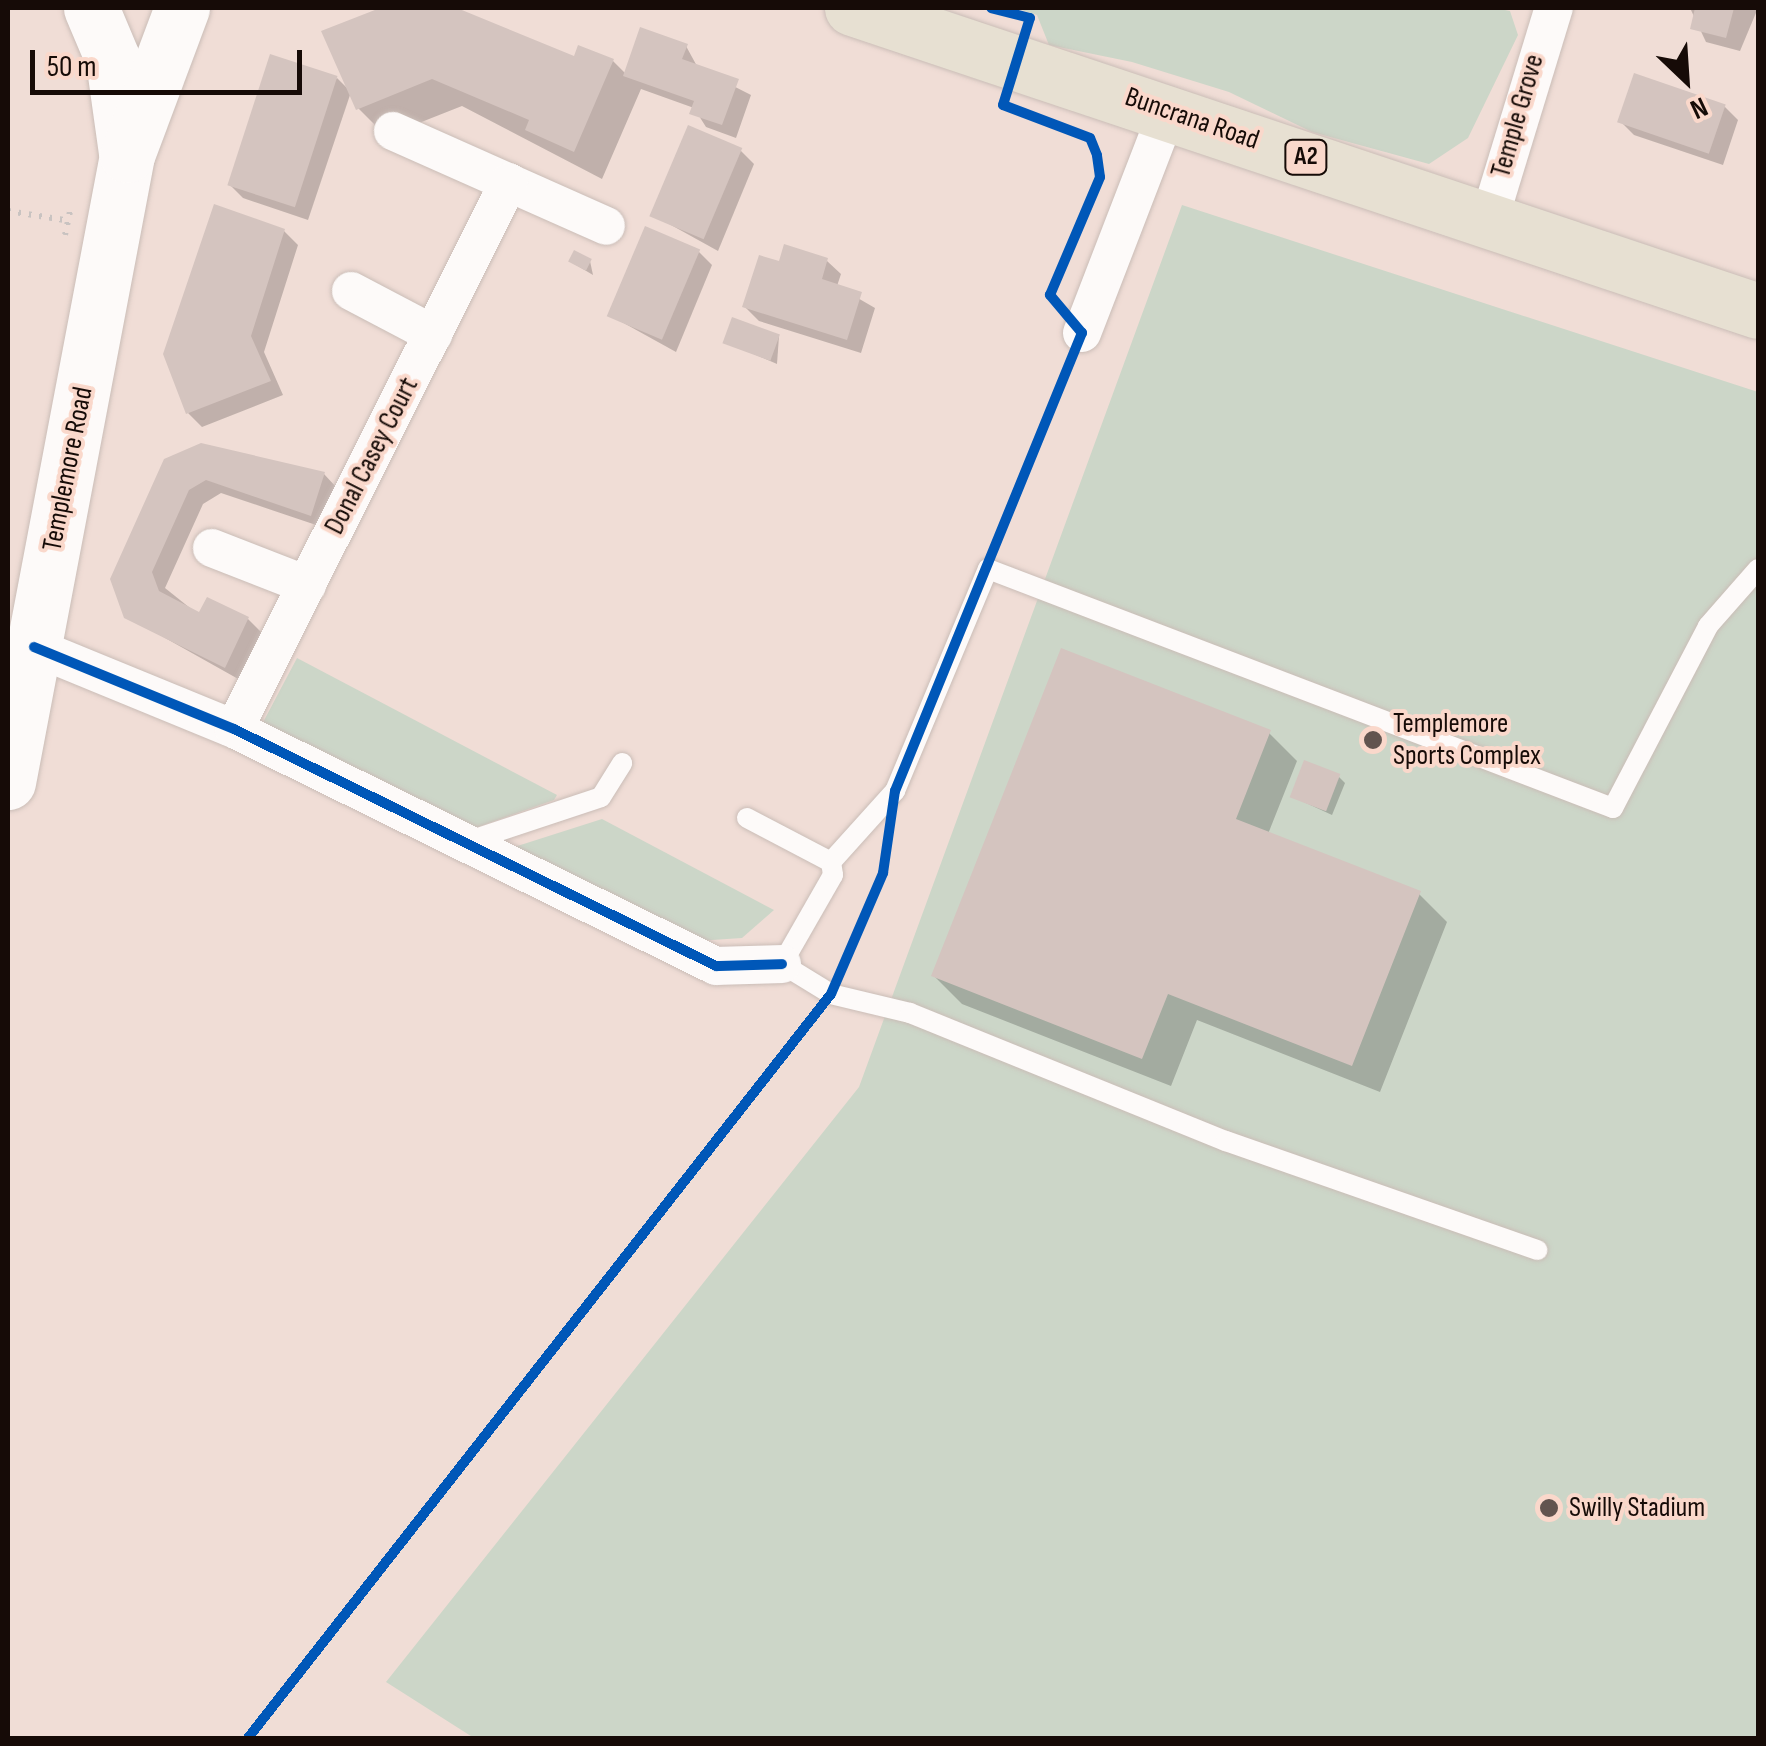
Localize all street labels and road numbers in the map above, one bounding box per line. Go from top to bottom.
street label: Temple Grove [1484,51,1552,181]
street label: Buncrana Road [1121,80,1263,158]
road number: A2 [1284,137,1328,177]
street label: Donal Casey Court [318,372,426,540]
street label: Templemore Road [36,384,100,554]

